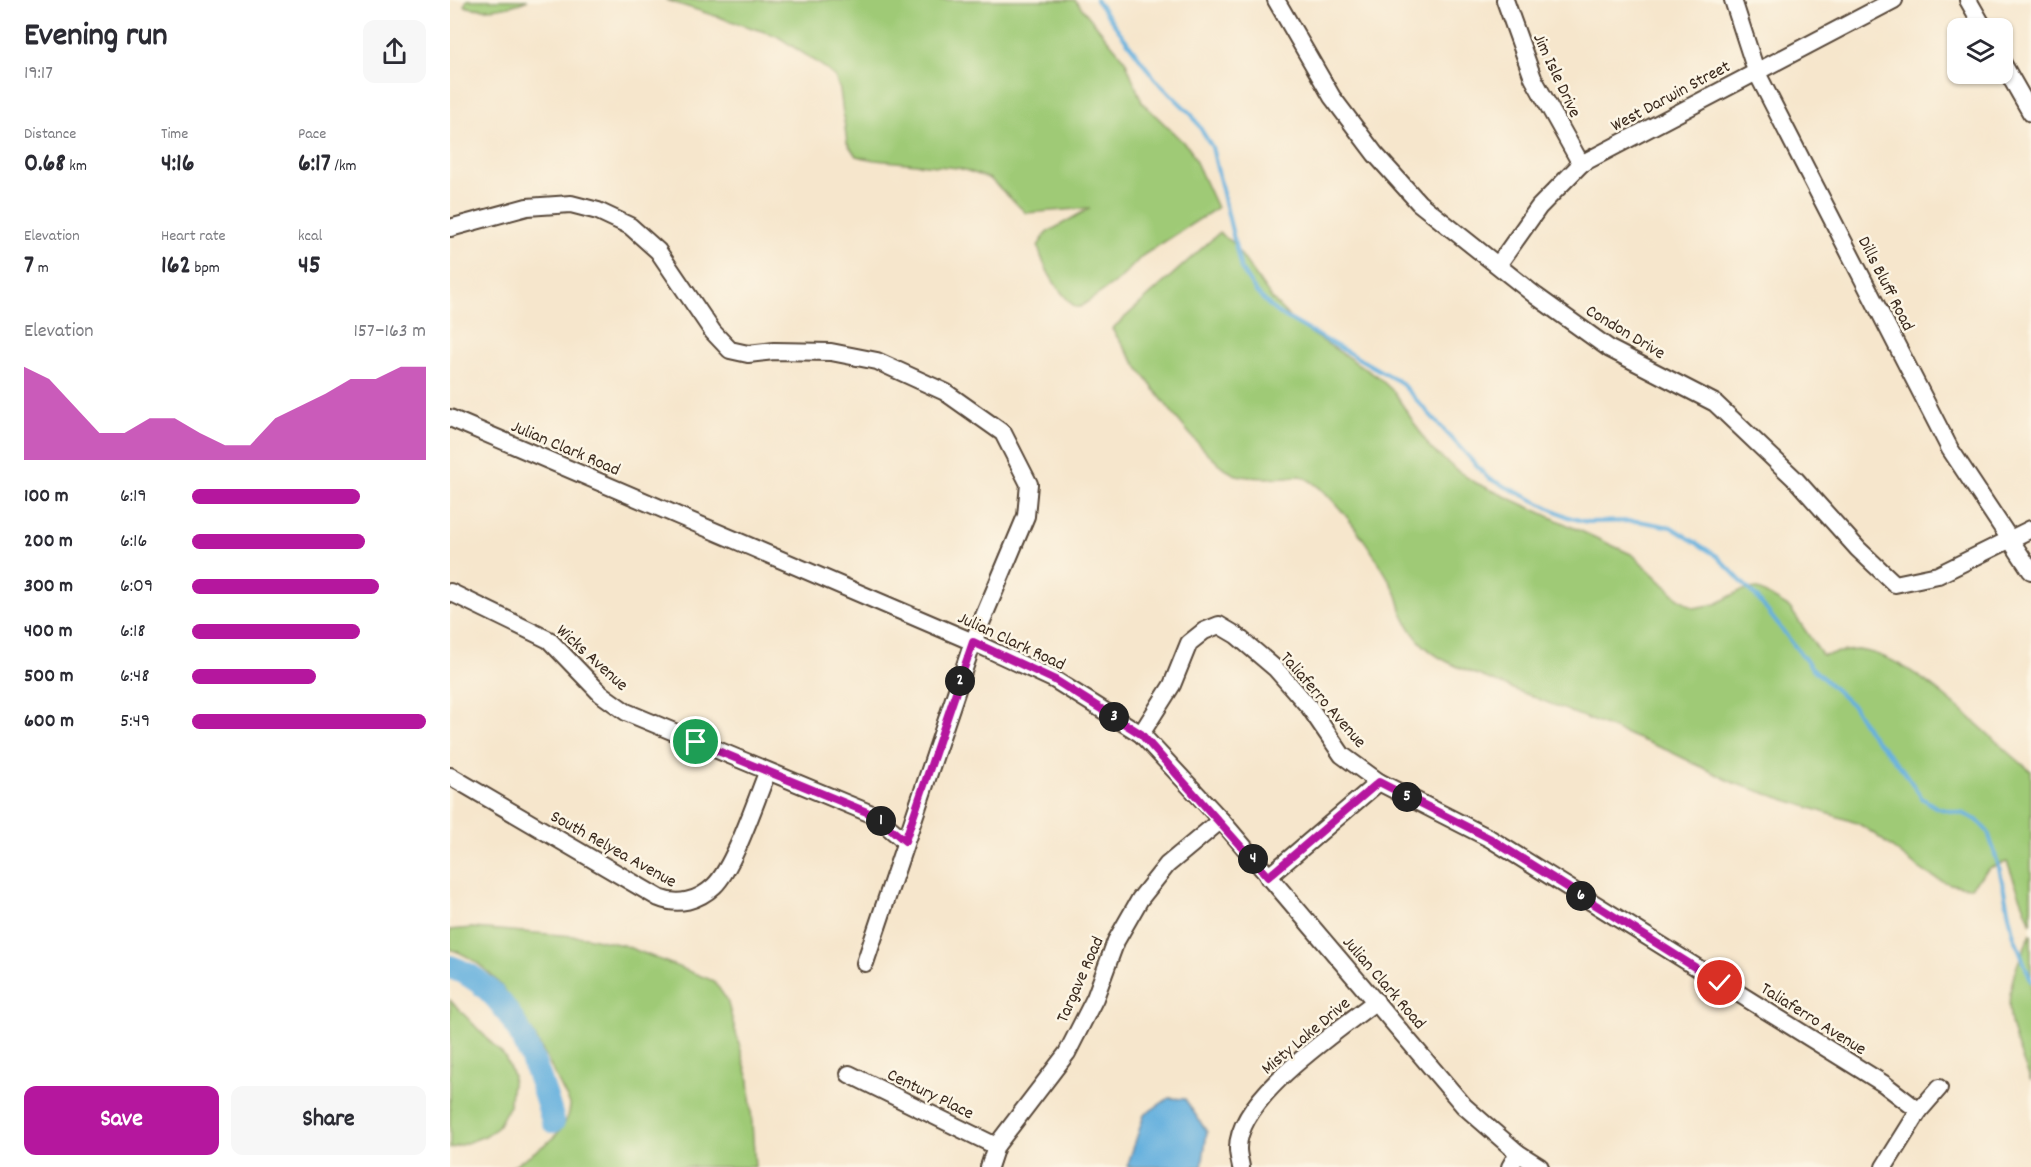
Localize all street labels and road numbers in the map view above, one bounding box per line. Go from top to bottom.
street label: Jim Isle Drive [1525,30,1586,122]
street label: West Darwin Street [1607,55,1736,139]
street label: Dills Bluff Road [1850,232,1919,336]
street label: Condon Drive [1580,300,1669,367]
street label: Julian Clark Road [507,415,623,484]
street label: Julian Clark Road [953,606,1069,678]
street label: Wicks Avenue [550,620,633,698]
street label: Taliaferro Avenue [1273,647,1371,754]
street label: South Relyea Avenue [545,805,680,895]
street label: Julian Clark Road [1336,932,1431,1036]
street label: Targave Road [1051,933,1111,1027]
street label: Taliaferro Avenue [1755,978,1871,1063]
street label: Misty Lake Drive [1257,992,1357,1082]
street label: Century Place [882,1063,978,1127]

